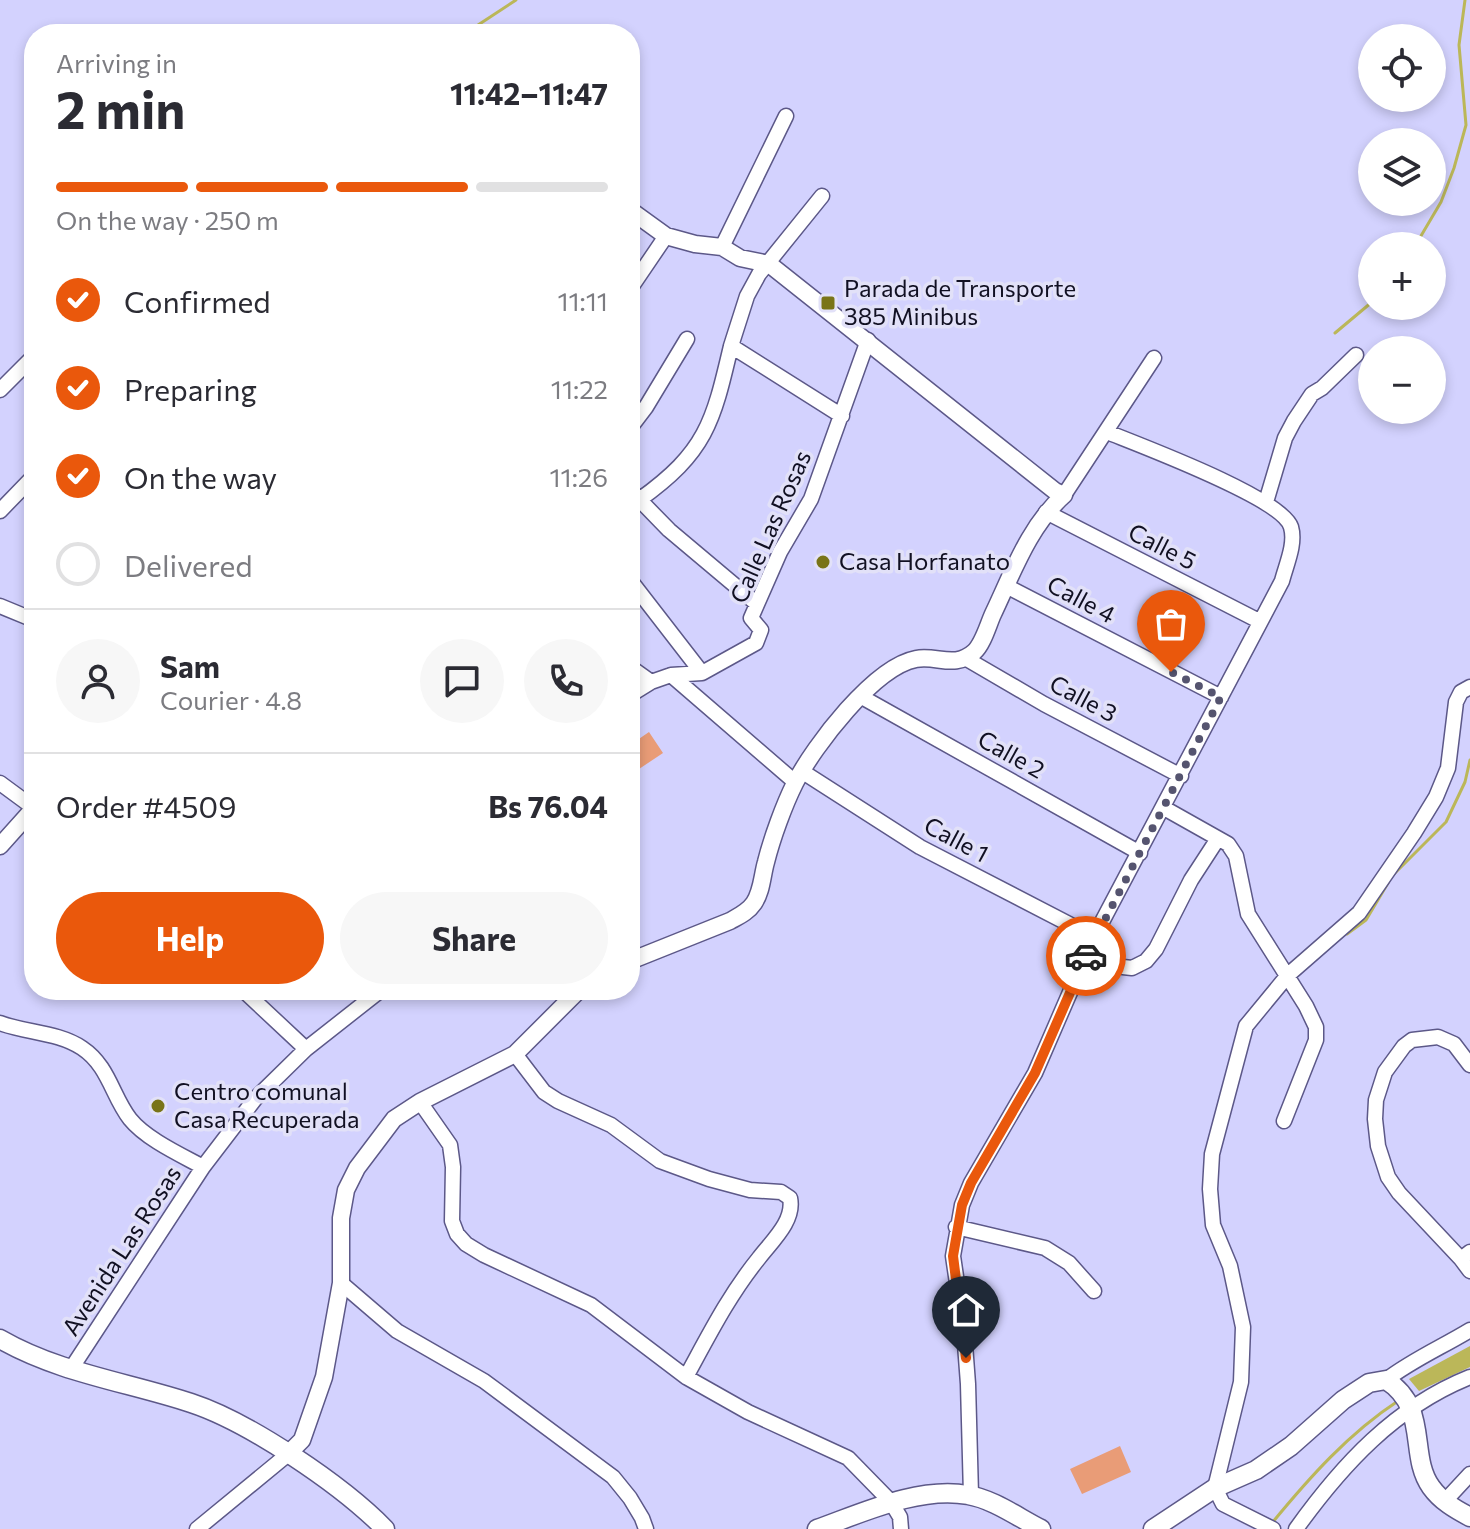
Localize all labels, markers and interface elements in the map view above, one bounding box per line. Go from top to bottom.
map controls [1358,24,1446,424]
button: locate [1358,24,1446,112]
text: Arriving in [56,47,177,78]
text: 11:42–11:47 [450,74,608,111]
text: 2 min [56,76,185,140]
button: layers [1358,128,1446,216]
text: On the way · 250 m [56,204,279,235]
button: + [1358,232,1446,320]
place label: Parada de Transporte 385 Minibus [844,273,1076,330]
icon: check [56,278,100,322]
text: Confirmed [124,282,271,319]
text: 11:11 [557,285,608,316]
marker: Parada de Transporte 385 Minibus [819,294,837,312]
button: − [1358,336,1446,424]
icon: check [56,366,100,410]
text: Preparing [124,370,257,407]
text: 11:22 [551,373,608,404]
street label: Calle Las Rosas [723,446,816,607]
icon: check [56,454,100,498]
text: On the way [124,458,277,495]
text: 11:26 [550,461,608,492]
street label: Calle 5 [1124,516,1201,575]
text: Delivered [124,546,253,583]
place label: Casa Horfanato [839,546,1010,575]
marker: Casa Horfanato [814,553,832,571]
street label: Calle 4 [1043,569,1121,629]
pin [1137,590,1205,672]
icon: bag [1149,602,1193,646]
button: person [56,639,140,723]
button: chat [420,639,504,723]
button: phone [524,639,608,723]
text: Sam [160,647,220,684]
street label: Calle 3 [1045,668,1122,727]
text: Courier · 4.8 [160,684,302,715]
street label: Calle 2 [973,724,1050,784]
text: Order #4509 [56,787,236,824]
text: Bs 76.04 [488,787,608,824]
street label: Calle 1 [920,810,994,868]
button: Help [56,892,324,984]
button: Share [340,892,608,984]
courier [1046,916,1126,996]
icon: car [1064,934,1108,978]
place label: Centro comunal Casa Recuperada [174,1076,359,1133]
marker: Centro comunal Casa Recuperada [149,1097,167,1115]
street label: Avenida Las Rosas [55,1160,186,1341]
pin [932,1276,1000,1358]
icon: home [944,1288,988,1332]

